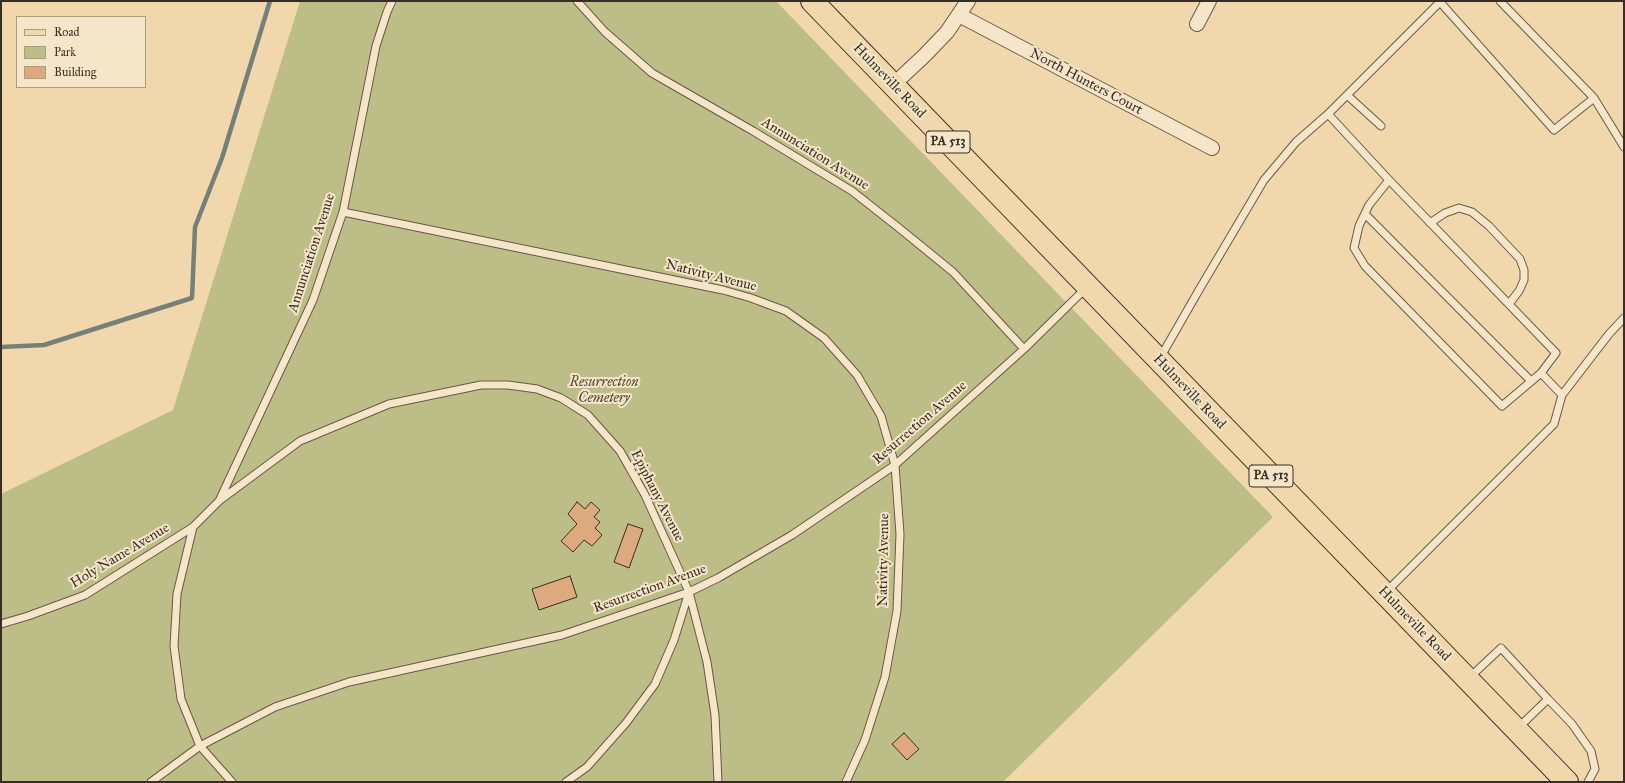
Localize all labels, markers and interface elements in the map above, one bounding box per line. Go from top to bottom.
legend [16,16,146,88]
text: Road [54,25,80,39]
street label: Hulmeville Road [849,40,929,122]
text: Park [54,45,76,59]
street label: North Hunters Court [1027,45,1145,119]
text: Building [54,65,96,79]
street label: Annunciation Avenue [758,114,872,194]
road number: PA 513 [926,131,970,153]
street label: Annunciation Avenue [285,192,339,314]
street label: Nativity Avenue [664,257,758,295]
street label: Hulmeville Road [1149,351,1229,433]
park label: Resurrection Cemetery [569,375,639,408]
street label: Resurrection Avenue [870,378,970,468]
street label: Epiphany Avenue [627,447,687,545]
road number: PA 513 [1249,465,1293,487]
street label: Nativity Avenue [875,513,893,607]
street label: Holy Name Avenue [68,520,172,592]
street label: Resurrection Avenue [591,561,709,617]
street label: Hulmeville Road [1374,583,1454,665]

